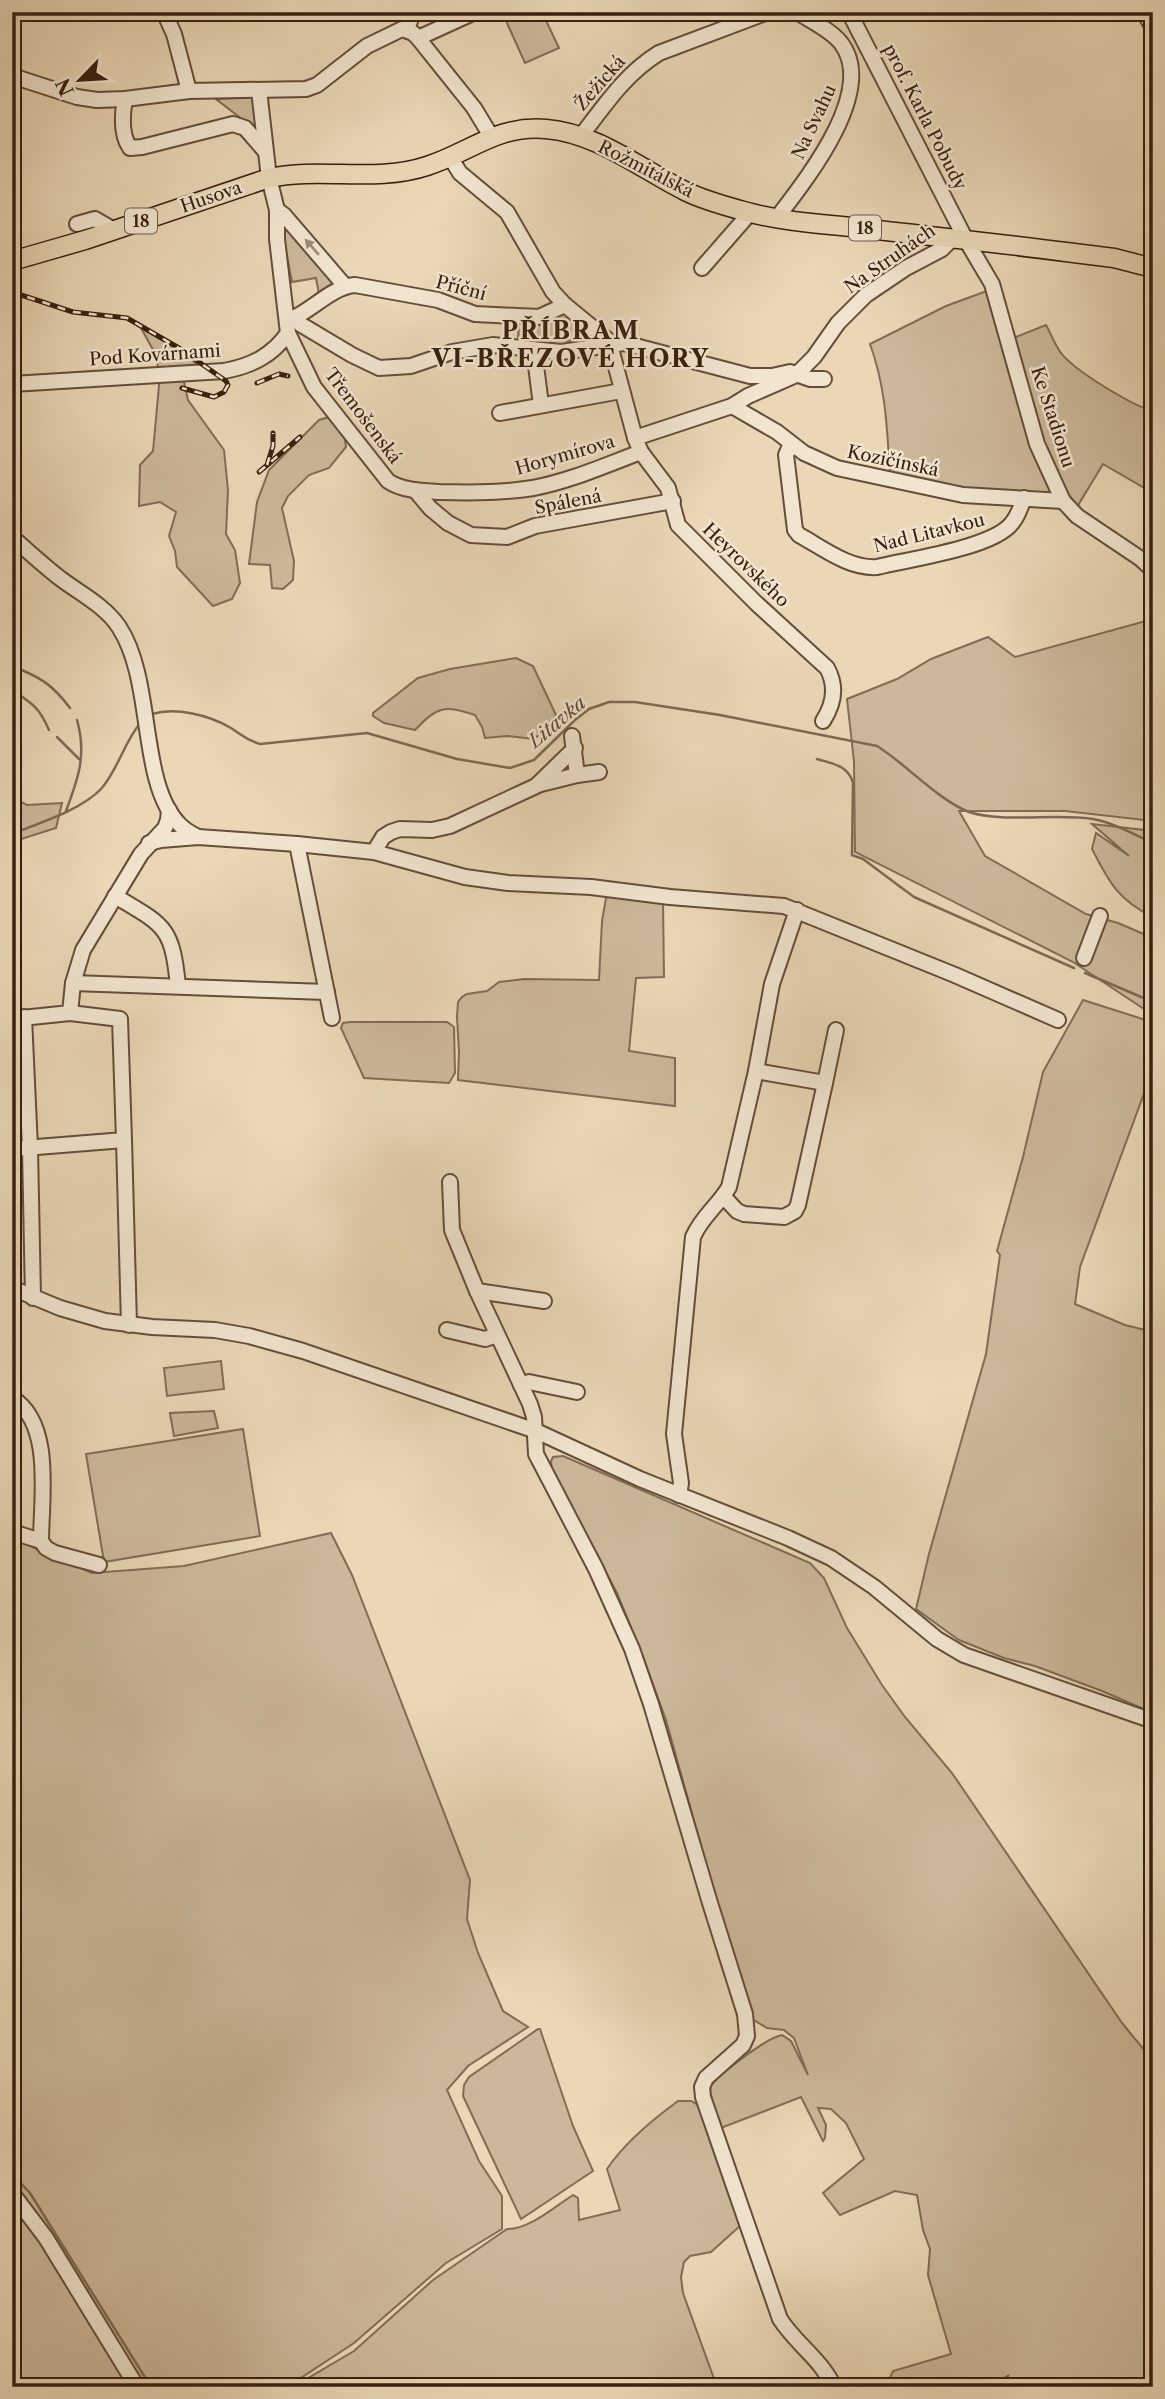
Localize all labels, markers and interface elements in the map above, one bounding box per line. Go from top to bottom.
street label: prof. Karla Pobudy [879,40,972,195]
north arrow [46,46,116,116]
street label: Žežická [569,49,630,115]
text: N [51,75,79,99]
street label: Na Svahu [787,81,841,163]
street label: Rožmitálská [595,136,698,203]
street label: Husova [177,176,245,218]
road number: 18 [125,209,157,234]
road number: 18 [849,216,881,240]
street label: Na Struhách [840,220,940,298]
one-way arrow [304,238,320,256]
street label: Příční [433,271,489,305]
district label: PŘÍBRAM VI-BŘEZOVÉ HORY [431,315,710,373]
street label: Pod Kovárnami [89,339,222,371]
street label: Třemošenská [320,364,406,469]
street label: Ke Stadionu [1026,364,1080,470]
street label: Horymírova [513,430,618,480]
street label: Kozičínská [845,441,941,482]
street label: Spálená [533,485,604,519]
street label: Nad Litavkou [871,509,987,557]
street label: Heyrovského [698,518,794,612]
water label: Litavka [522,691,591,754]

